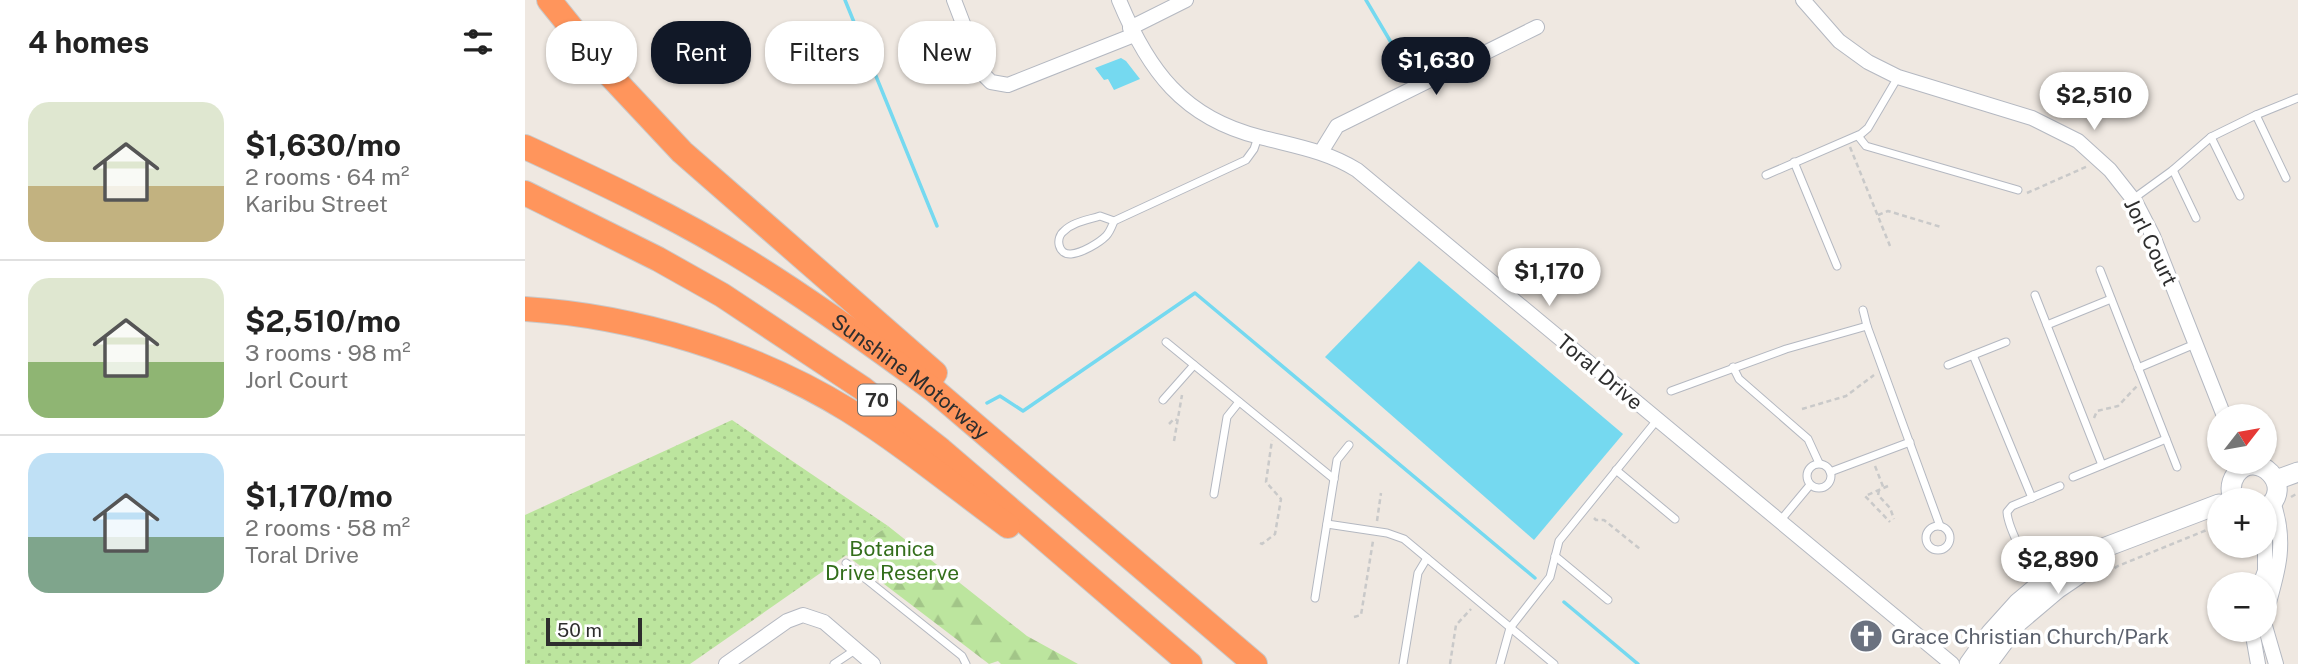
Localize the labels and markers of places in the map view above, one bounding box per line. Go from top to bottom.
pin: $1,630 [1379,38,1493,97]
pin: $2,510 [2037,72,2151,132]
pin: $1,170 [1492,248,1606,308]
pin: $2,890 [2001,536,2115,596]
church icon: Grace Christian Church/Park [1847,617,1885,655]
place label: Grace Christian Church/Park [1891,624,2169,649]

